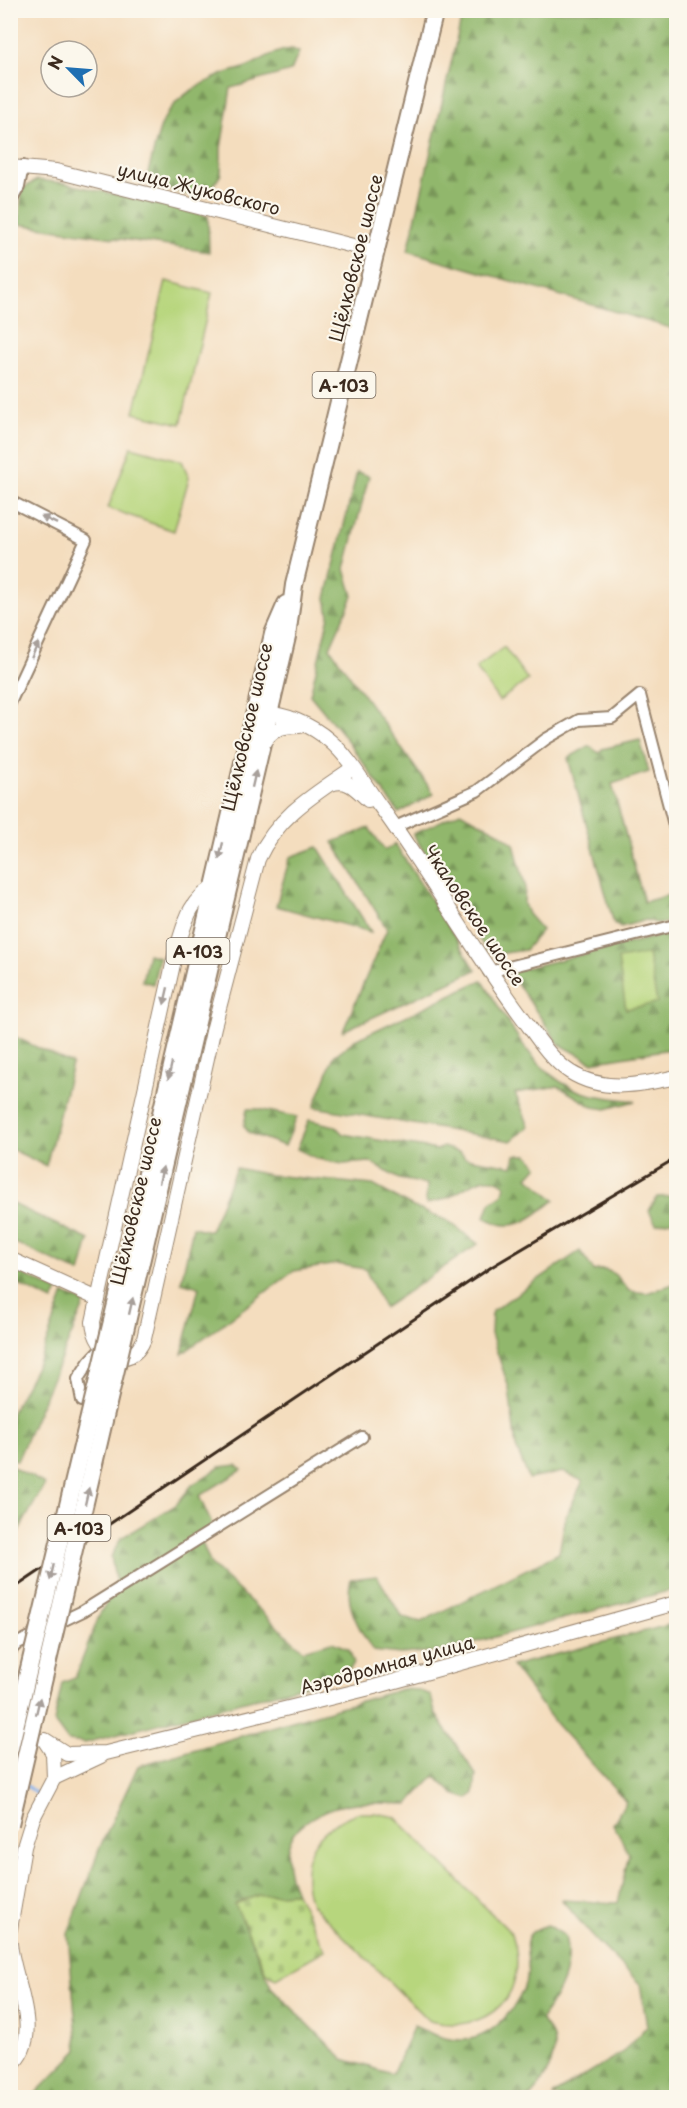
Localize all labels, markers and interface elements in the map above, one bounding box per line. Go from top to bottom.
north arrow [39,39,99,99]
text: N [41,51,68,73]
street label: улица Жуковского [115,155,283,221]
street label: Щёлковское шоссе [321,171,389,345]
road number: А-103 [312,372,376,398]
one-way arrow [40,515,57,524]
street label: Щёлковское шоссе [213,640,279,814]
one-way arrow [31,641,40,658]
one-way arrow [249,769,259,788]
street label: Чкаловское шоссе [418,839,532,991]
one-way arrow [216,842,226,861]
road number: А-103 [166,938,230,964]
one-way arrow [161,986,170,1005]
one-way arrow [165,1062,174,1081]
street label: Щёлковское шоссе [102,1114,168,1288]
one-way arrow [157,1166,167,1185]
one-way arrow [127,1297,137,1315]
one-way arrow [83,1486,93,1505]
road number: А-103 [48,1515,110,1541]
one-way arrow [47,1563,57,1581]
street label: Аэродромная улица [297,1628,478,1700]
one-way arrow [34,1696,43,1715]

